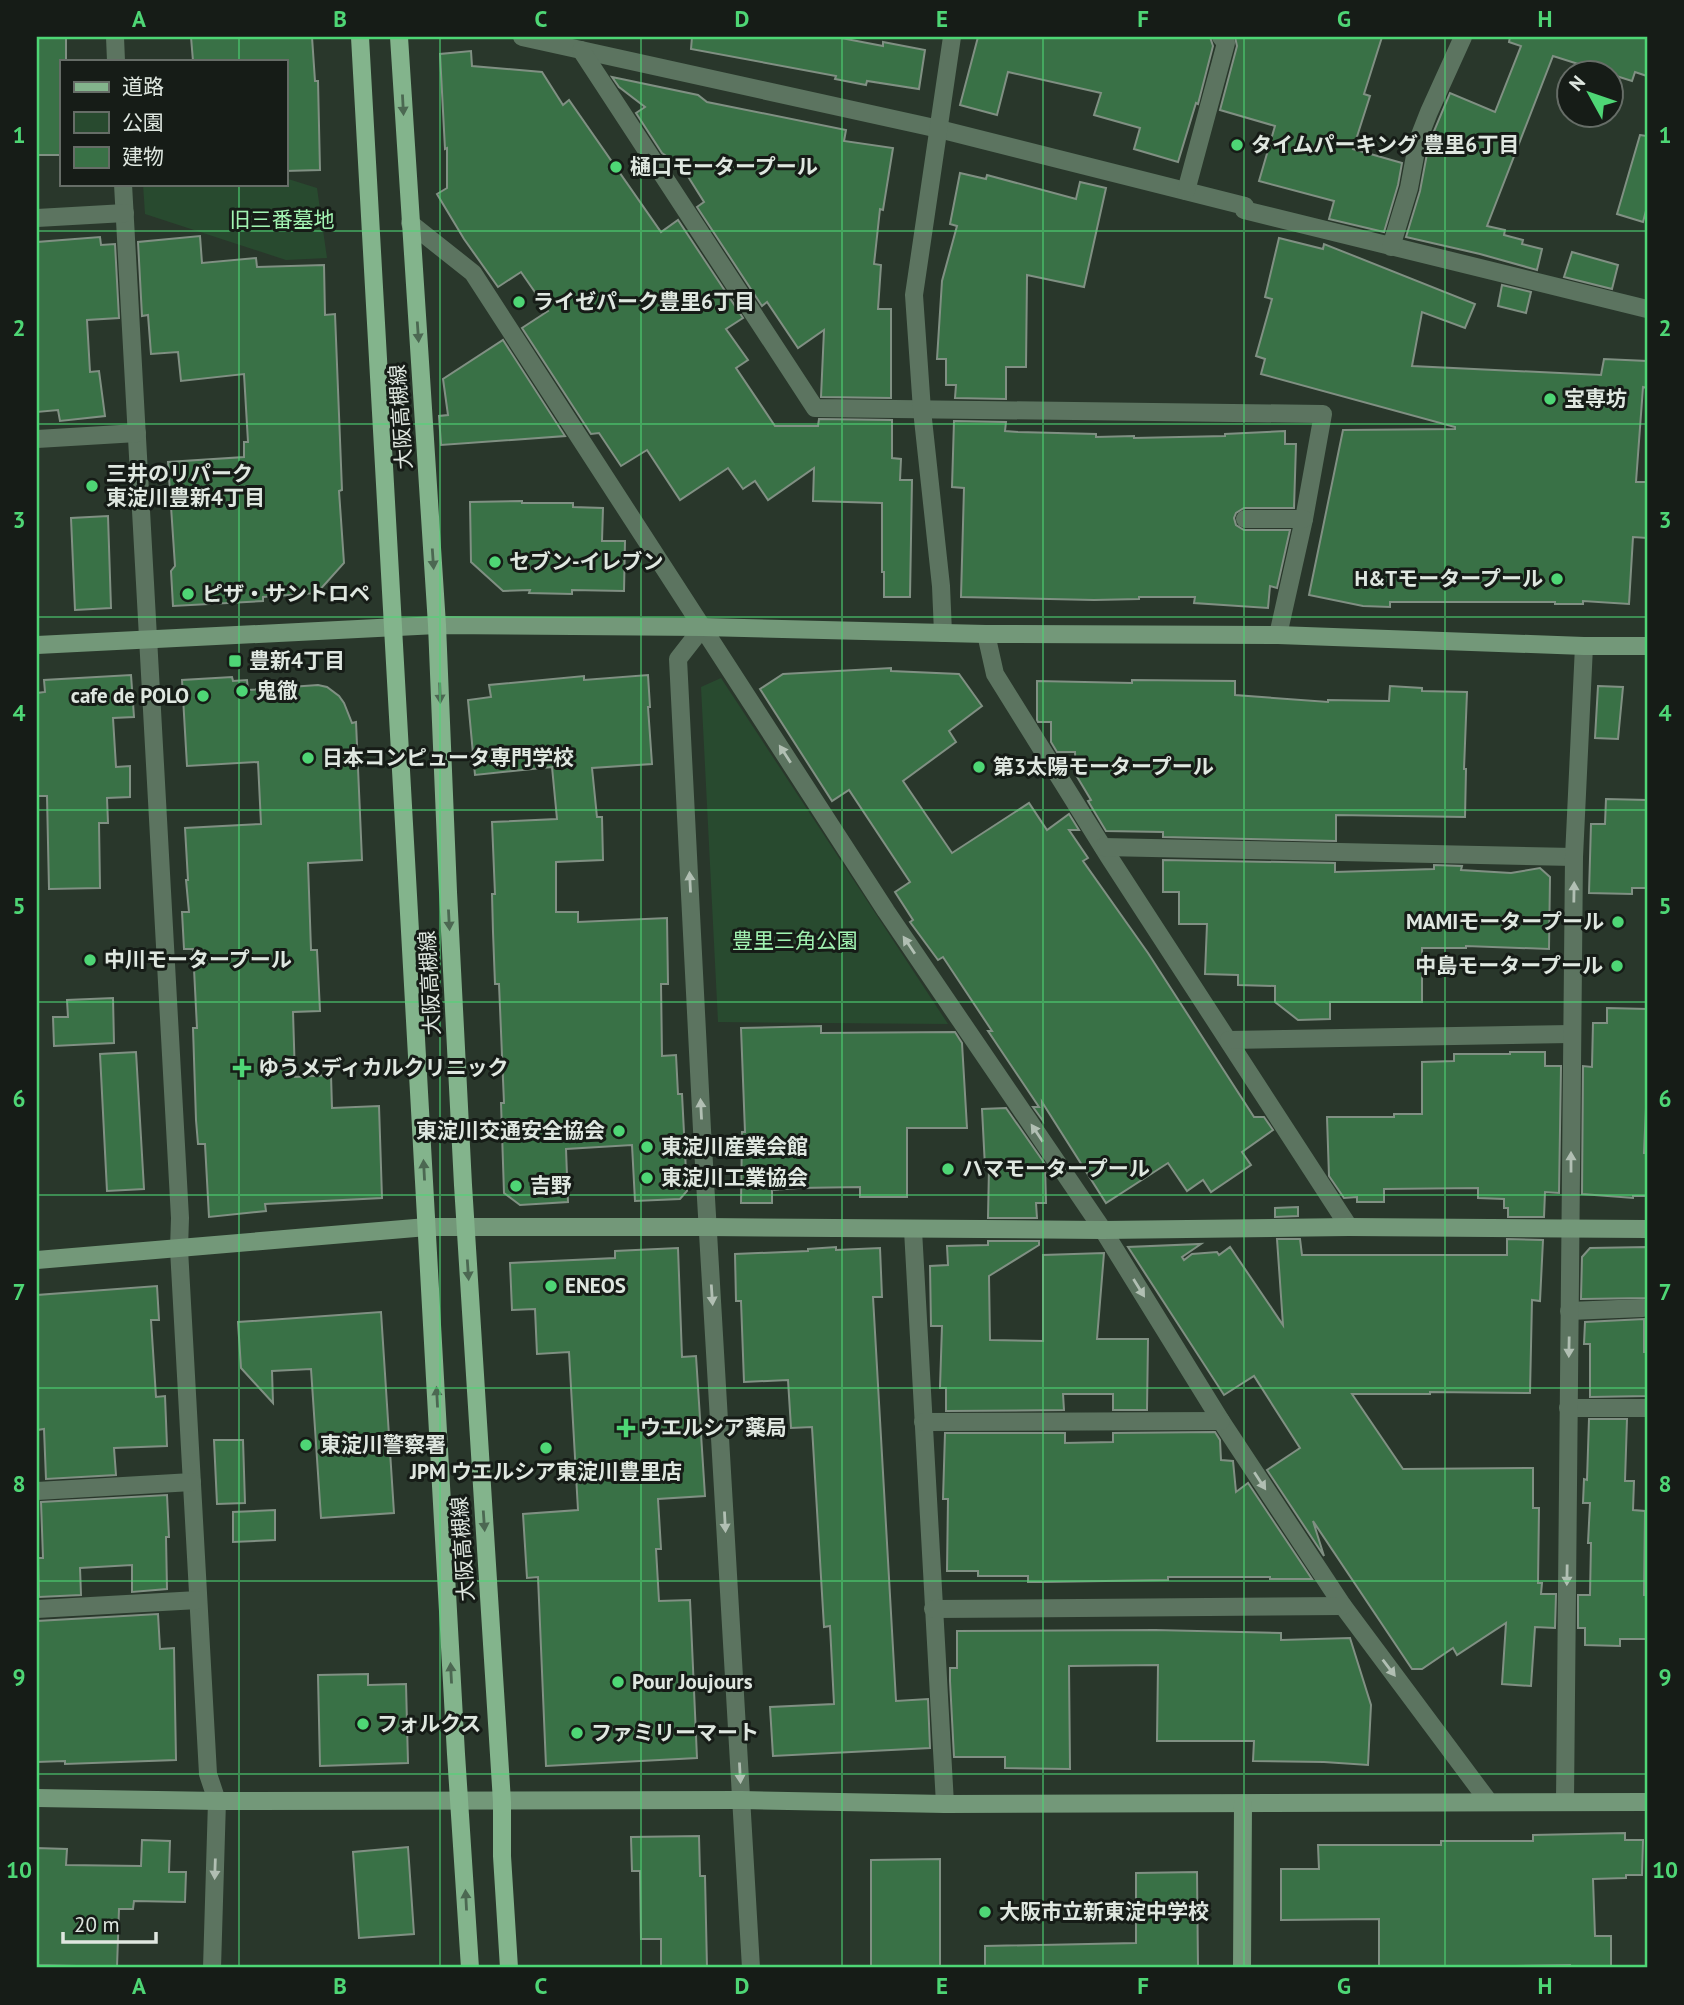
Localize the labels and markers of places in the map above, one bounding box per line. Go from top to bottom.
place label: タイムパーキング 豊里6丁目 [1251,131,1519,158]
marker: タイムパーキング 豊里6丁目 [1229,137,1245,153]
place label: 樋口モータープール [630,153,818,180]
marker: 樋口モータープール [608,159,624,175]
place label: ライゼパーク豊里6丁目 [533,288,755,315]
marker: ライゼパーク豊里6丁目 [511,294,527,310]
place label: 宝専坊 [1564,385,1627,412]
marker: 宝専坊 [1542,391,1558,407]
place label: 三井のリパーク 東淀川豊新4丁目 [106,460,265,511]
marker: 三井のリパーク 東淀川豊新4丁目 [84,478,100,494]
place label: セブン-イレブン [509,548,664,575]
marker: セブン-イレブン [487,554,503,570]
place label: H&Tモータープール [1355,565,1543,592]
marker: H&Tモータープール [1549,571,1565,587]
place label: ピザ・サントロペ [202,580,370,607]
marker: ピザ・サントロペ [180,586,196,602]
place label: 豊新4丁目 [249,647,345,674]
marker: 豊新4丁目 [227,653,243,669]
place label: 鬼徹 [256,677,298,704]
place label: cafe de POLO [71,682,189,709]
marker: 鬼徹 [234,683,250,699]
marker: cafe de POLO [195,688,211,704]
place label: 日本コンピュータ専門学校 [322,744,574,771]
marker: 日本コンピュータ専門学校 [300,750,316,766]
place label: 第3太陽モータープール [993,753,1214,780]
marker: 第3太陽モータープール [971,759,987,775]
place label: MAMIモータープール [1406,908,1604,935]
marker: MAMIモータープール [1610,914,1626,930]
place label: 中川モータープール [104,946,292,973]
marker: 中川モータープール [82,952,98,968]
place label: 中島モータープール [1415,952,1603,979]
marker: 中島モータープール [1609,958,1625,974]
place label: ゆうメディカルクリニック [258,1054,509,1081]
marker: ゆうメディカルクリニック [232,1058,252,1078]
place label: 東淀川交通安全協会 [416,1117,605,1144]
marker: 東淀川交通安全協会 [611,1123,627,1139]
place label: 東淀川産業会館 [661,1133,808,1160]
marker: 東淀川産業会館 [639,1139,655,1155]
place label: ハマモータープール [962,1155,1150,1182]
marker: ハマモータープール [940,1161,956,1177]
place label: 東淀川工業協会 [661,1164,808,1191]
marker: 東淀川工業協会 [639,1170,655,1186]
place label: 吉野 [530,1172,572,1199]
marker: 吉野 [508,1178,524,1194]
place label: ENEOS [565,1272,626,1299]
marker: ENEOS [543,1278,559,1294]
place label: ウエルシア薬局 [640,1414,787,1441]
marker: ウエルシア薬局 [618,1420,634,1436]
place label: 東淀川警察署 [320,1431,446,1458]
marker: 東淀川警察署 [298,1437,314,1453]
marker: JPM ウエルシア東淀川豊里店 [538,1440,554,1456]
place label: JPM ウエルシア東淀川豊里店 [409,1458,682,1485]
place label: Pour Joujours [632,1668,753,1695]
marker: Pour Joujours [610,1674,626,1690]
place label: フォルクス [377,1710,481,1737]
marker: フォルクス [355,1716,371,1732]
place label: ファミリーマート [591,1719,759,1746]
marker: ファミリーマート [569,1725,585,1741]
place label: 大阪市立新東淀中学校 [999,1898,1209,1925]
marker: 大阪市立新東淀中学校 [977,1904,993,1920]

